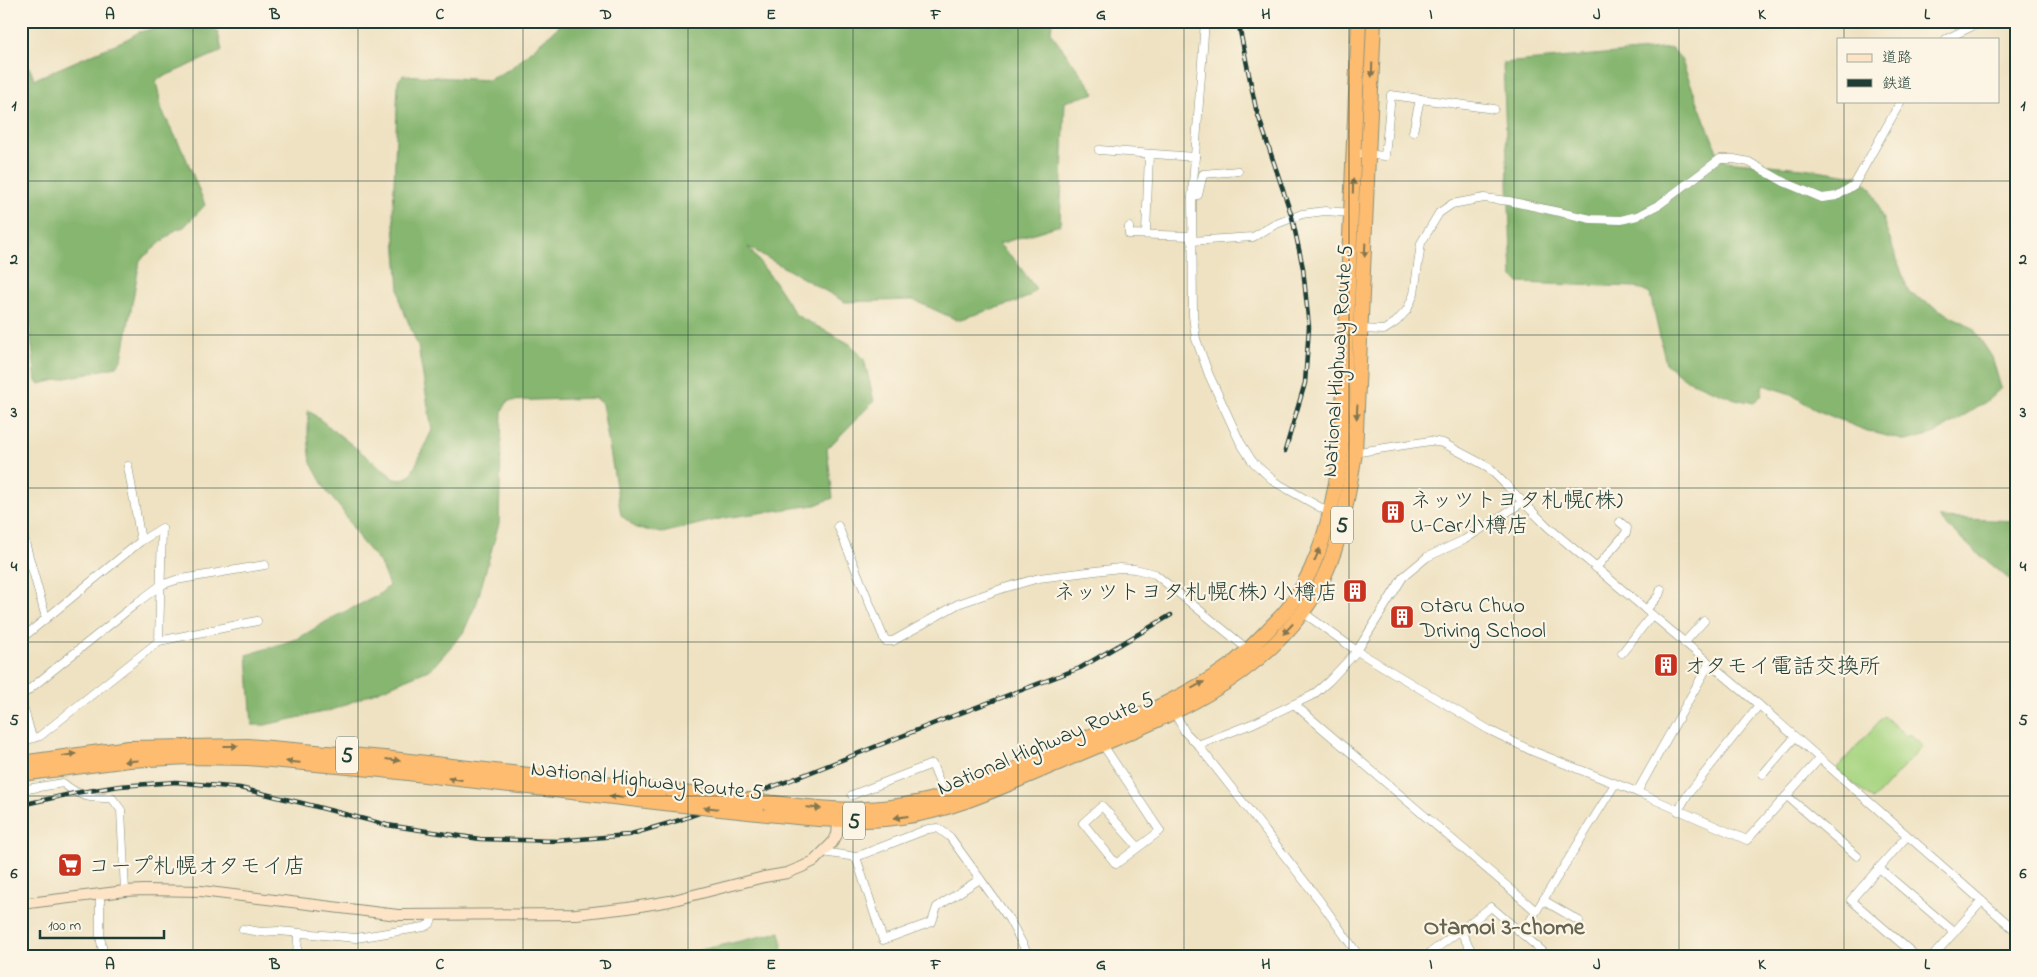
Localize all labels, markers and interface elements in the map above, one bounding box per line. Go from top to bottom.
text: A [105,3,115,27]
text: B [269,3,281,27]
text: C [436,3,445,27]
text: D [599,3,612,27]
text: E [766,3,776,27]
text: F [930,3,942,27]
text: G [1096,3,1106,27]
text: H [1261,3,1271,27]
text: I [1429,3,1433,27]
text: J [1593,3,1601,27]
text: K [1758,3,1767,27]
text: L [1924,3,1931,27]
legend [1837,38,2000,102]
text: 道路 [1882,47,1912,69]
one-way arrow [1367,62,1375,78]
text: 鉄道 [1882,73,1912,95]
text: 1 [11,94,17,118]
text: 1 [2020,94,2026,118]
one-way arrow [1349,177,1357,193]
one-way arrow [1360,242,1368,258]
street label: National Highway Route 5 [1315,244,1364,479]
text: 2 [9,248,18,272]
text: 2 [2018,248,2027,272]
text: 3 [10,401,18,425]
text: 3 [2019,401,2027,425]
one-way arrow [1352,404,1360,420]
place label: ネッツトヨタ札幌(株) U-Car小樽店 [1410,486,1623,543]
building icon: ネッツトヨタ札幌(株) U-Car小樽店 [1380,499,1406,525]
road number: 5 [1331,506,1353,544]
one-way arrow [1314,548,1322,562]
text: 4 [10,555,18,579]
text: 4 [2019,555,2027,579]
place label: ネッツトヨタ札幌(株) 小樽店 [1054,578,1338,610]
building icon: ネッツトヨタ札幌(株) 小樽店 [1342,578,1368,604]
place label: Otaru Chuo Driving School [1419,591,1546,649]
building icon: Otaru Chuo Driving School [1389,604,1415,630]
one-way arrow [1282,623,1294,635]
building icon: オタモイ電話交換所 [1653,652,1679,678]
place label: オタモイ電話交換所 [1684,652,1881,684]
one-way arrow [1191,681,1206,689]
street label: National Highway Route 5 [933,684,1160,806]
text: 5 [9,709,19,733]
text: 5 [2018,709,2028,733]
road number: 5 [336,736,358,774]
one-way arrow [224,742,240,750]
one-way arrow [62,751,78,759]
street label: National Highway Route 5 [529,754,764,811]
one-way arrow [386,756,402,764]
one-way arrow [122,757,138,765]
one-way arrow [285,758,301,766]
one-way arrow [446,775,462,783]
one-way arrow [608,793,624,801]
road number: 5 [843,802,865,839]
one-way arrow [703,804,719,812]
one-way arrow [807,804,823,812]
one-way arrow [893,813,909,821]
supermarket icon: コープ札幌オタモイ店 [57,852,83,878]
place label: コープ札幌オタモイ店 [88,852,306,884]
text: 6 [9,862,18,886]
text: 6 [2018,862,2027,886]
scale bar [40,907,164,939]
district label: Otamoi 3-chome [1423,911,1586,946]
text: 100 m [48,915,81,937]
text: A [105,953,115,977]
text: B [269,953,281,977]
text: C [436,953,445,977]
text: D [599,953,612,977]
text: E [766,953,776,977]
text: F [930,953,942,977]
text: G [1096,953,1106,977]
text: H [1261,953,1271,977]
text: I [1429,953,1433,977]
text: J [1593,953,1601,977]
text: K [1758,953,1767,977]
text: L [1924,953,1931,977]

